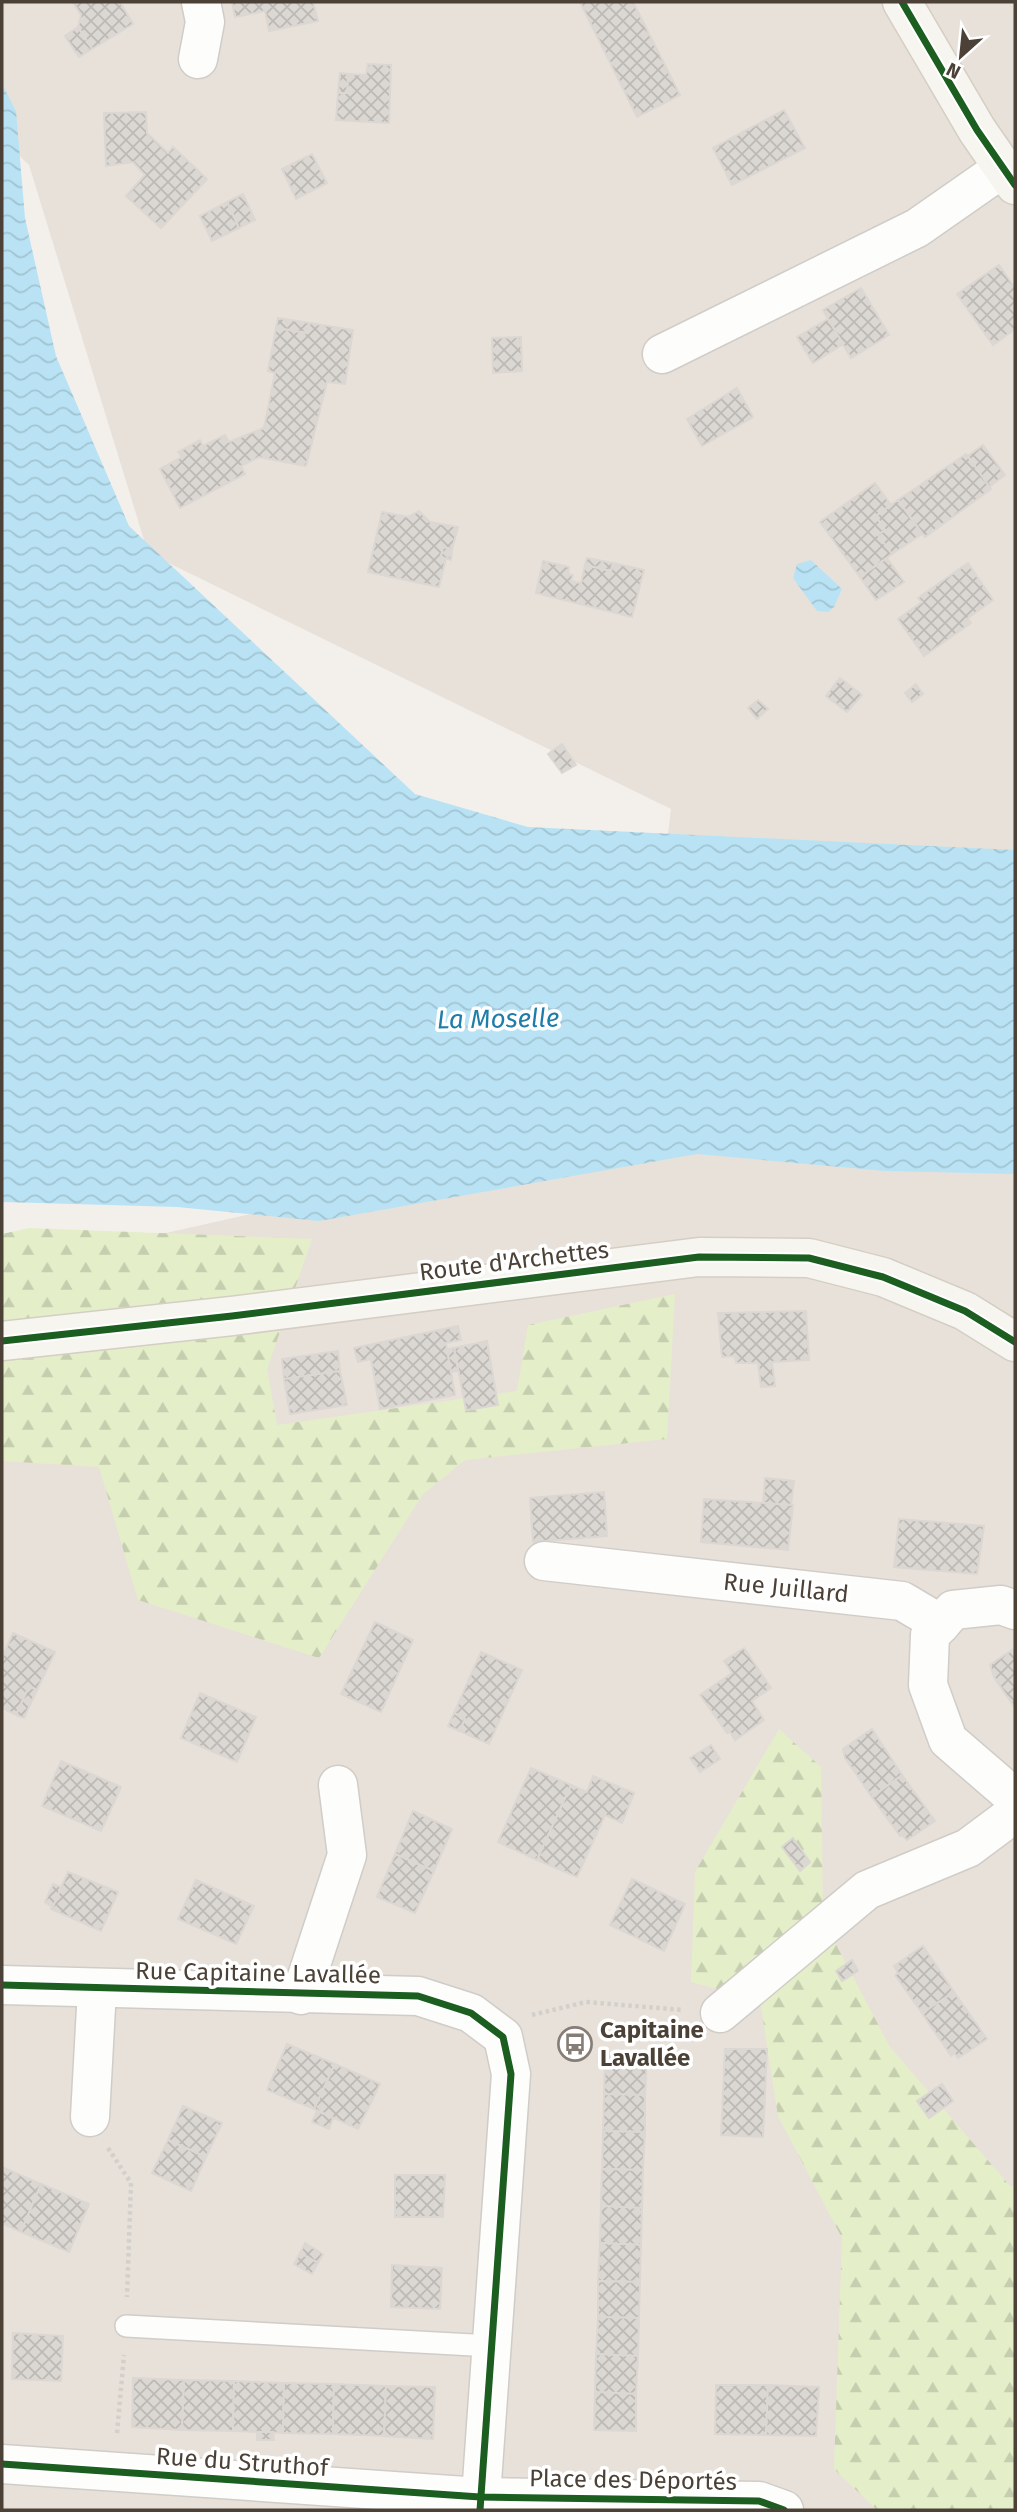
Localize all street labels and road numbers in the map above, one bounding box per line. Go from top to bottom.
street label: Route d'Archettes [418,1235,610,1287]
street label: Rue Juillard [722,1567,850,1609]
street label: Rue Capitaine Lavallée [135,1957,381,1989]
street label: Rue du Struthof [155,2442,331,2482]
street label: Place des Déportés [529,2464,737,2496]

